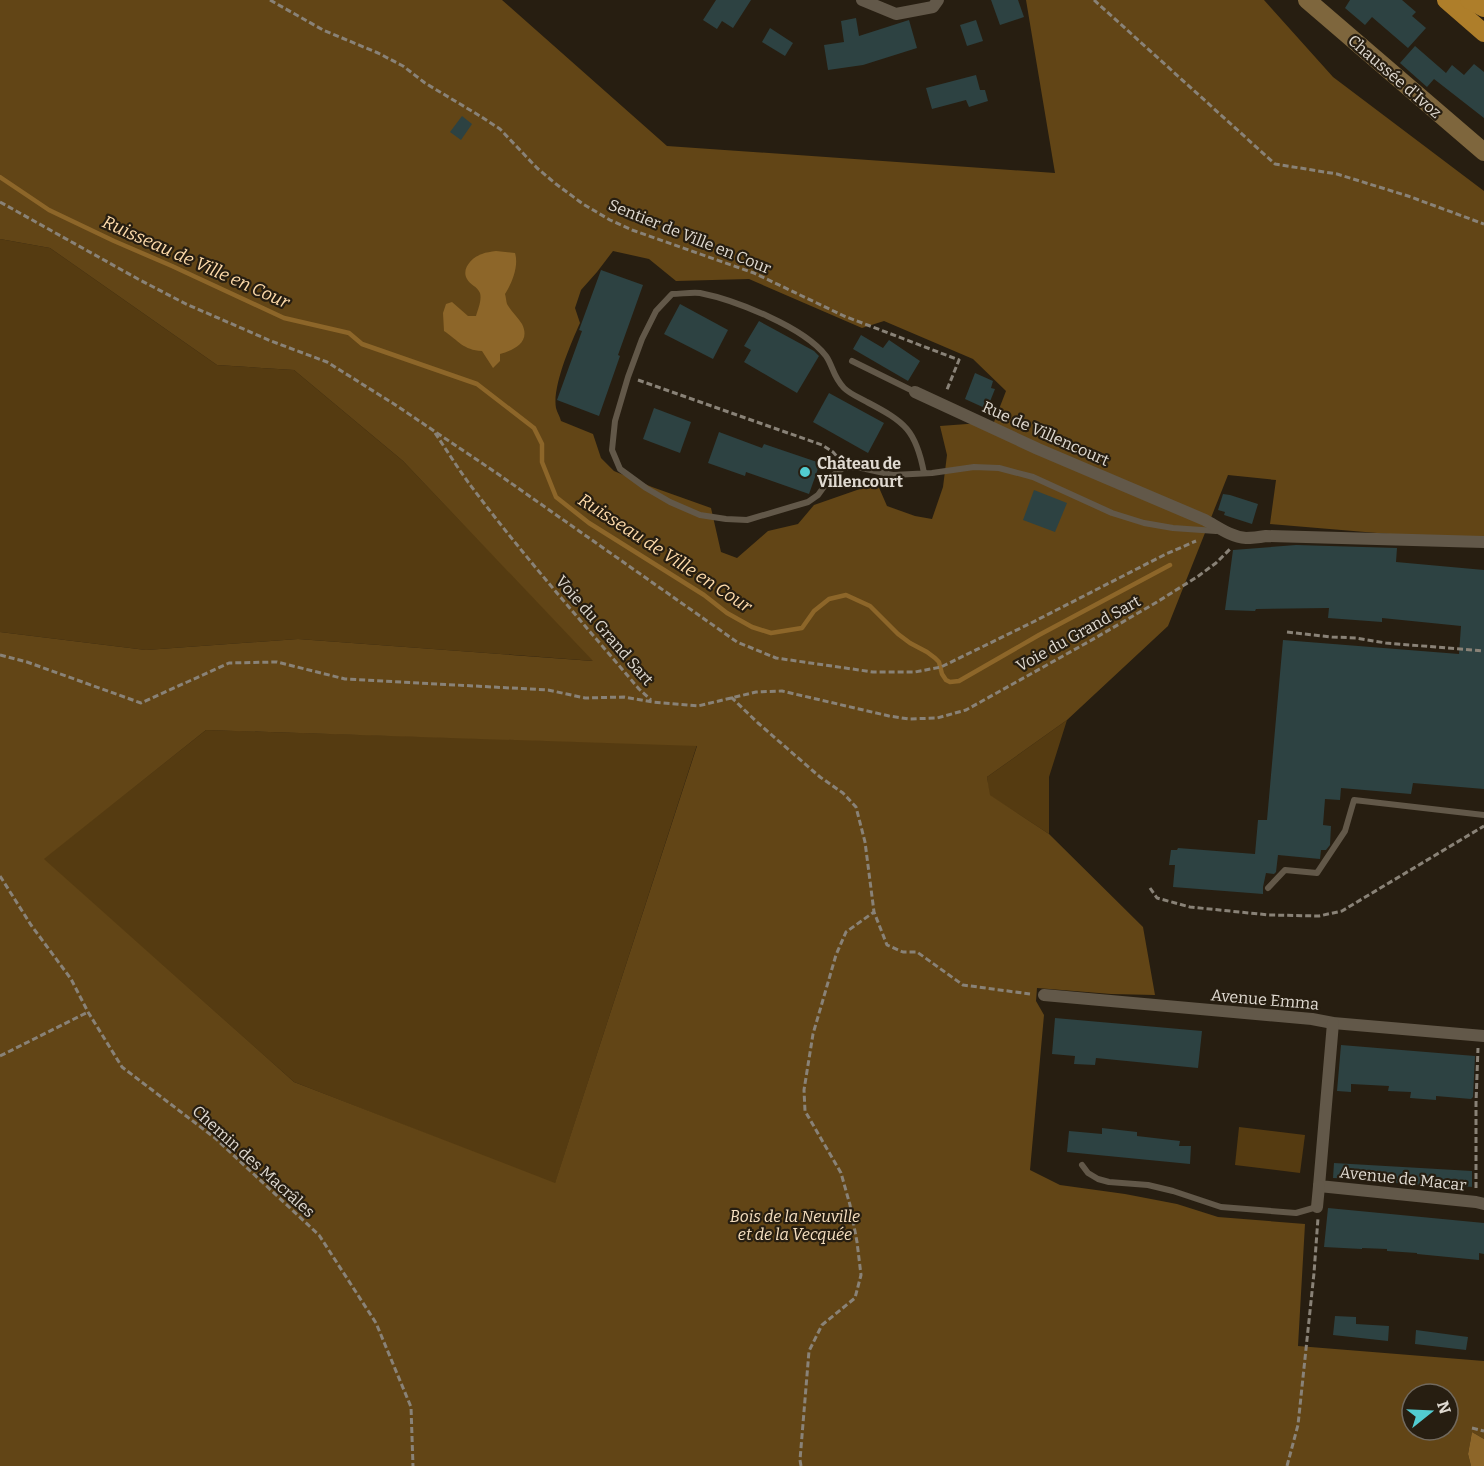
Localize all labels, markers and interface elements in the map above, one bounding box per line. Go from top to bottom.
street label: Chaussée d'Ivoz [1344,31,1446,122]
street label: Sentier de Ville en Cour [606,195,774,278]
water label: Ruisseau de Ville en Cour [99,211,294,313]
street label: Rue de Villencourt [979,397,1112,470]
place label: Château de Villencourt [817,454,904,491]
marker: Château de Villencourt [798,465,812,479]
water label: Ruisseau de Ville en Cour [574,489,756,618]
street label: Voie du Grand Sart [552,572,658,689]
street label: Voie du Grand Sart [1013,591,1144,675]
street label: Avenue Emma [1210,985,1320,1014]
street label: Chemin des Macrâles [189,1101,319,1221]
street label: Avenue de Macar [1339,1162,1467,1195]
park label: Bois de la Neuville et de la Vecquée [730,1207,860,1244]
north arrow [1400,1382,1460,1442]
text: N [1433,1399,1455,1416]

